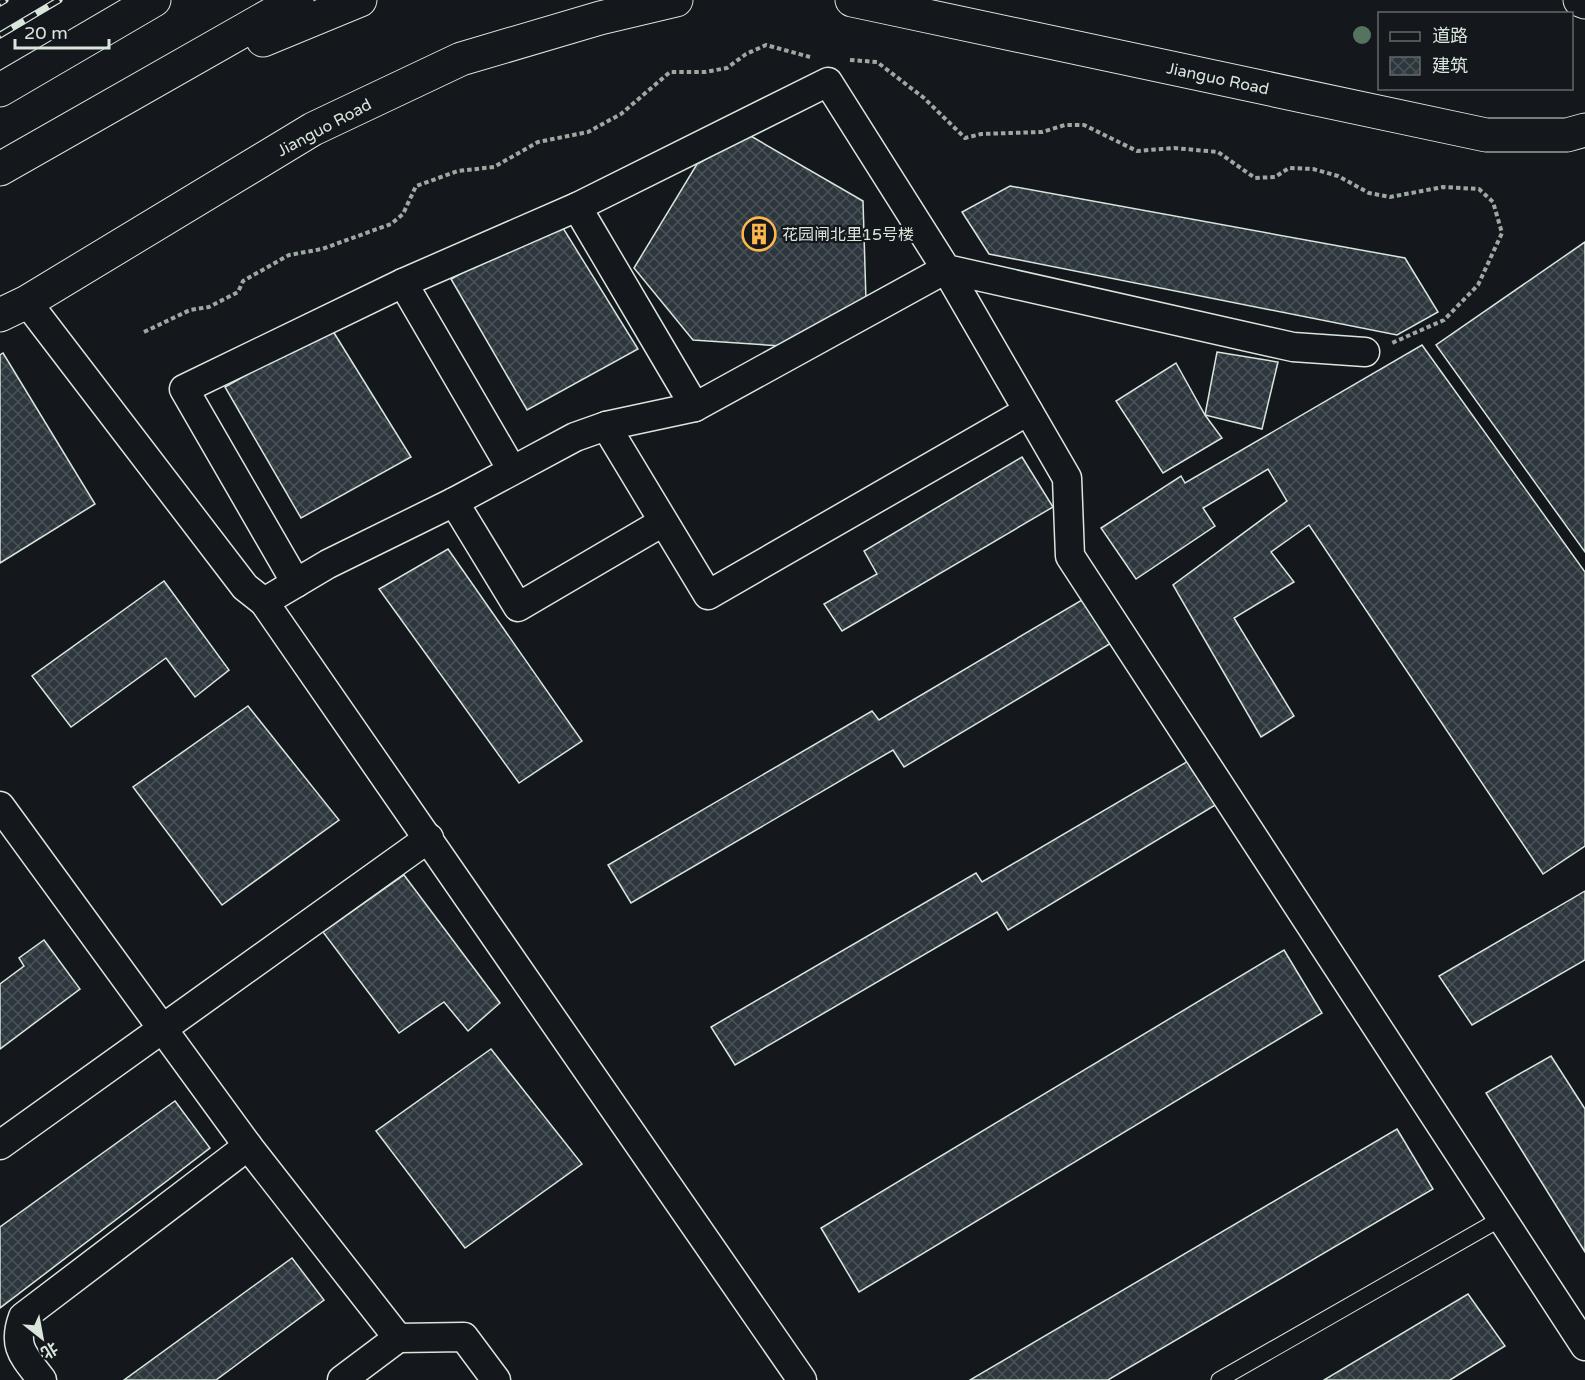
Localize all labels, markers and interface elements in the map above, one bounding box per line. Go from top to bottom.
scale bar [15,12,110,50]
legend [1378,12,1573,90]
text: 20 m [24,22,68,44]
text: 道路 [1432,25,1468,47]
text: 建筑 [1432,55,1468,77]
street label: Jianguo Road [1165,58,1271,100]
street label: Jianguo Road [274,95,375,161]
building icon: 花园闸北里15号楼 [741,216,777,252]
place label: 花园闸北里15号楼 [782,225,914,245]
north arrow [12,1308,72,1368]
text: 北 [37,1337,61,1363]

